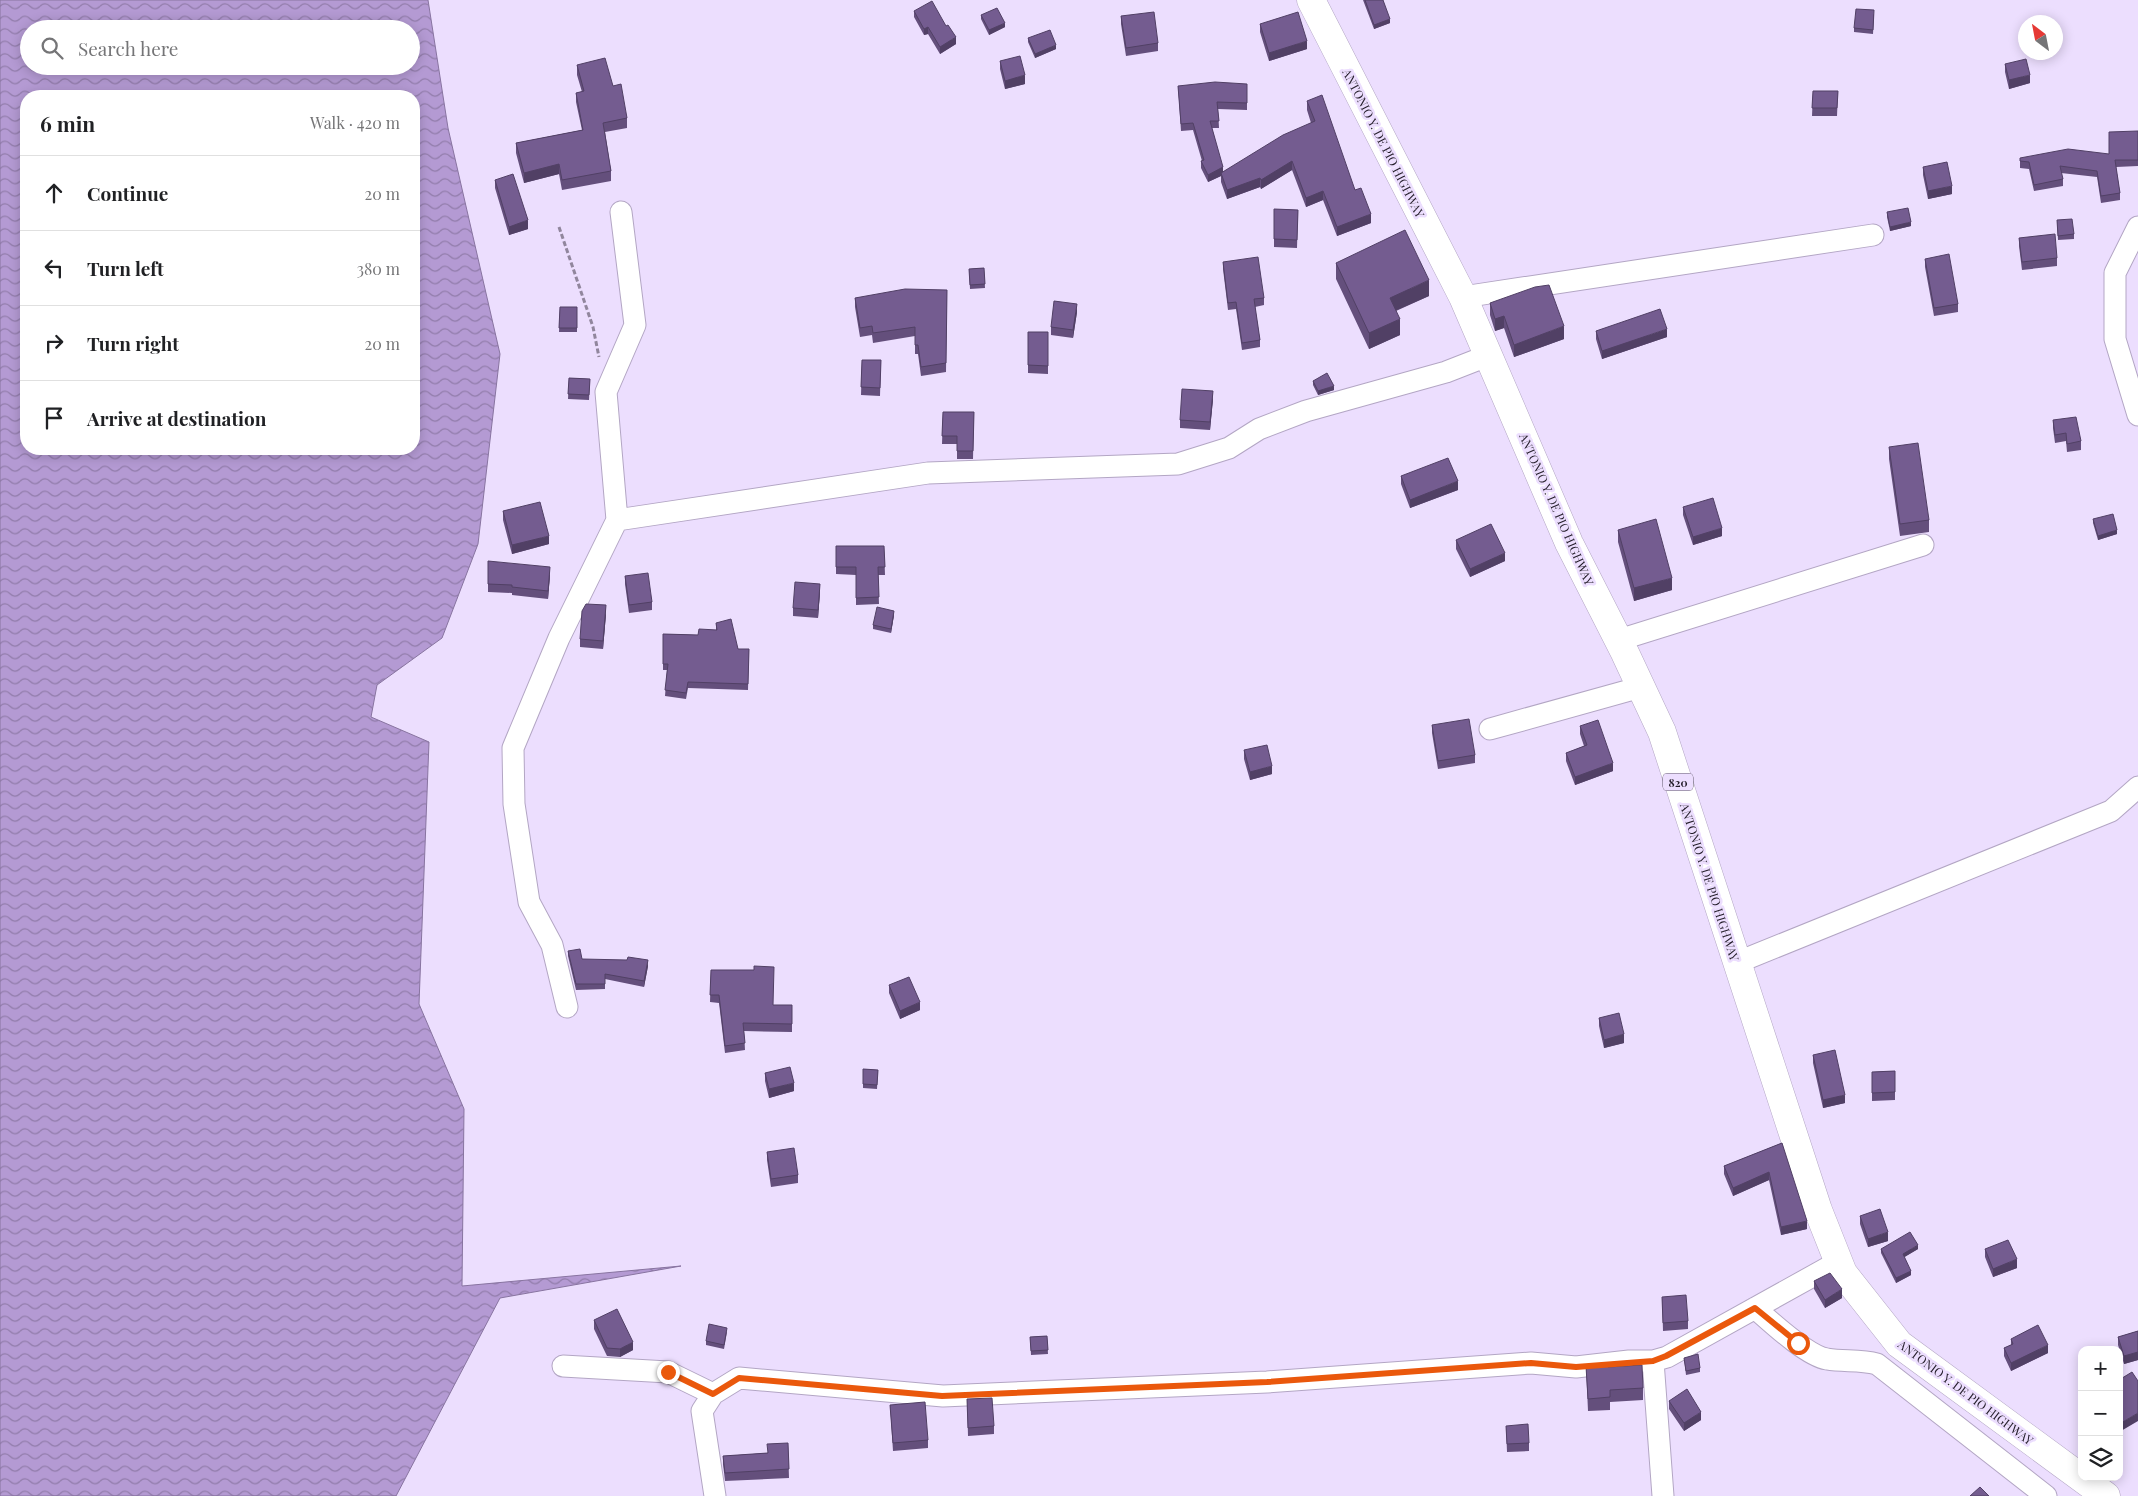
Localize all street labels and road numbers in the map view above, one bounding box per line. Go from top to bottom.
street label: ANTONIO Y. DE PIO HIGHWAY [1339,65,1429,221]
street label: ANTONIO Y. DE PIO HIGHWAY [1516,429,1598,588]
road number: 820 [1663,774,1693,790]
street label: ANTONIO Y. DE PIO HIGHWAY [1677,800,1743,964]
street label: ANTONIO Y. DE PIO HIGHWAY [1895,1335,2037,1449]

